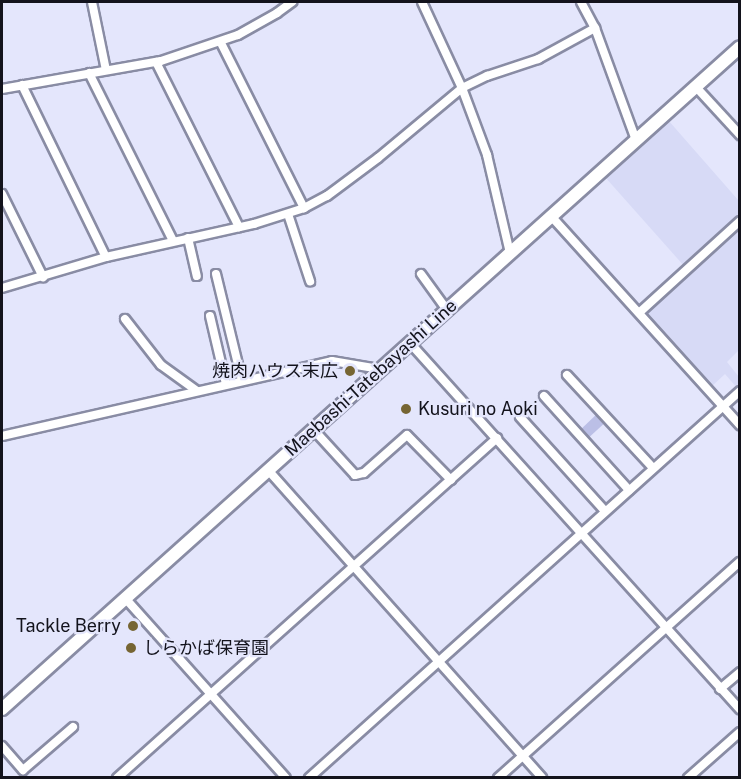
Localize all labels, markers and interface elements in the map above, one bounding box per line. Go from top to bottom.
street label: Maebashi-Tatebayashi Line [280,295,462,461]
place label: 焼肉ハウス末広 [212,360,338,382]
marker: 焼肉ハウス末広 [343,364,357,378]
place label: Kusuri no Aoki [418,398,538,420]
marker: Kusuri no Aoki [399,402,413,416]
place label: Tackle Berry [16,615,121,637]
marker: Tackle Berry [126,619,140,633]
place label: しらかば保育園 [143,637,269,659]
marker: しらかば保育園 [124,641,138,655]

